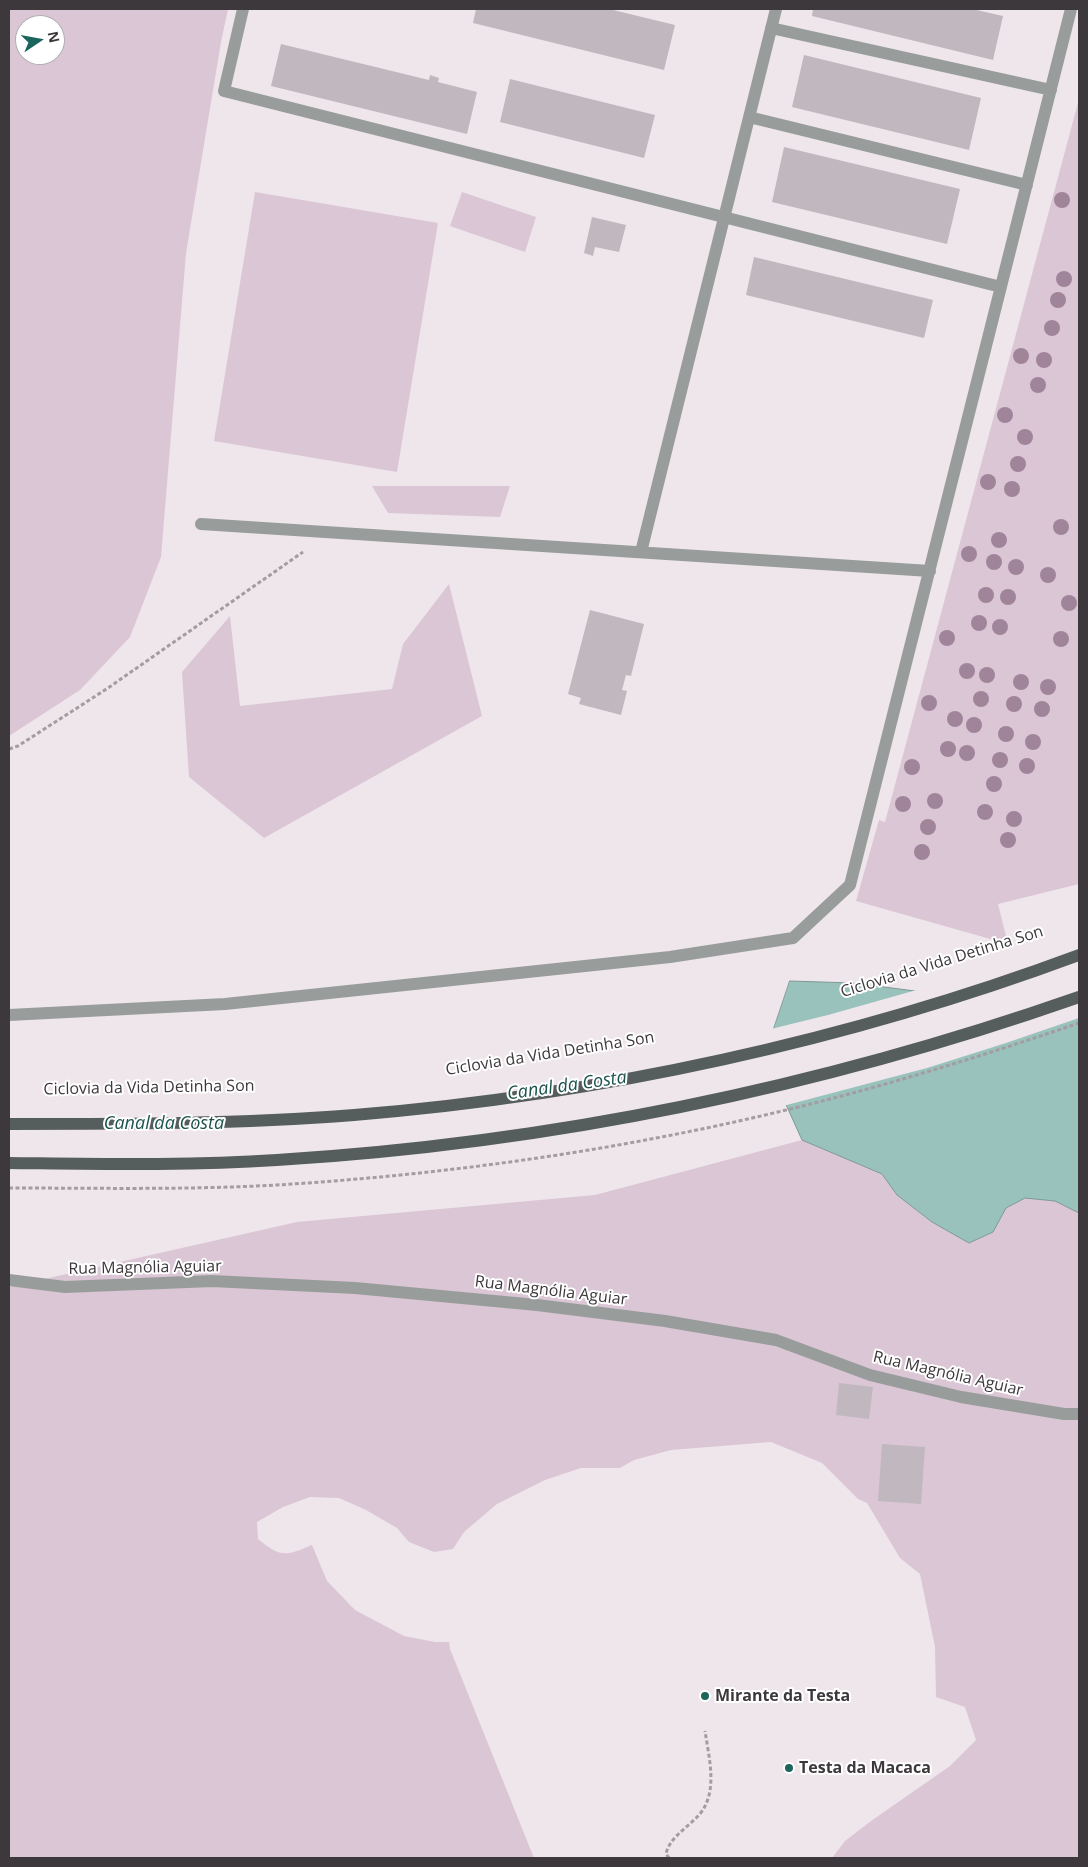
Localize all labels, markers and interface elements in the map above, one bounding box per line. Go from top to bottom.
north arrow [15,15,65,65]
text: N [44,29,65,45]
street label: Ciclovia da Vida Detinha Son [838,922,1046,1002]
street label: Ciclovia da Vida Detinha Son [444,1028,656,1080]
water label: Canal da Costa [506,1067,628,1105]
street label: Ciclovia da Vida Detinha Son [43,1077,255,1099]
water label: Canal da Costa [104,1113,224,1135]
street label: Rua Magnólia Aguiar [68,1257,222,1279]
street label: Rua Magnólia Aguiar [474,1272,628,1310]
street label: Rua Magnólia Aguiar [871,1347,1025,1401]
place label: Mirante da Testa [715,1686,850,1706]
marker: Mirante da Testa [699,1690,711,1702]
place label: Testa da Macaca [799,1758,931,1778]
marker: Testa da Macaca [783,1762,795,1774]

